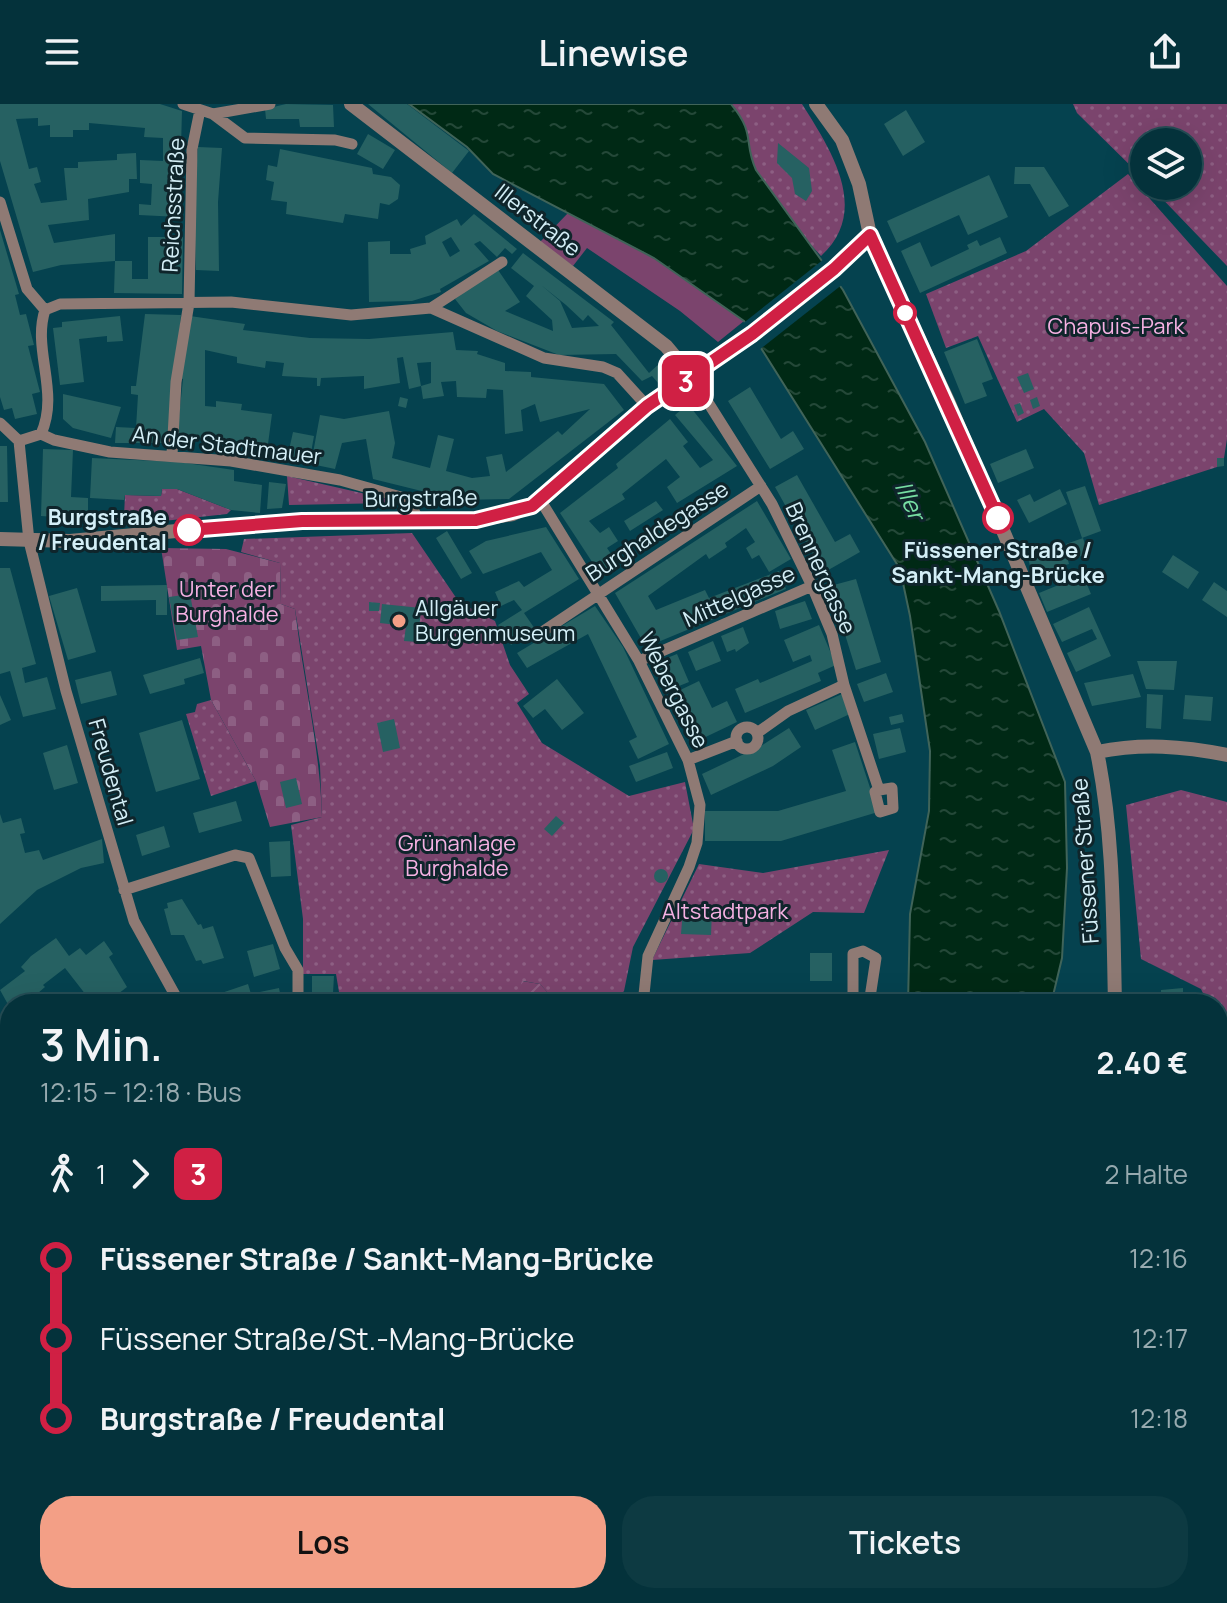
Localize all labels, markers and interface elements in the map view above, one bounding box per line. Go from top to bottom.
text: Linewise [539,28,688,77]
icon: menu [40,30,84,74]
icon: share [1143,30,1187,74]
map controls [1130,128,1202,200]
button: layers [1130,128,1202,200]
street label: Reichsstraße [154,137,192,273]
street label: Illerstraße [489,177,587,263]
unlabelled marker [894,302,916,324]
park label: Chapuis-Park [1048,311,1186,341]
line badge: 3 [660,355,712,407]
text: 3 [678,362,694,400]
street label: An der Stadtmauer [130,418,324,472]
street label: Burghaldegasse [580,474,734,588]
water label: Iller [888,475,935,528]
street label: Burgstraße [364,482,478,514]
street label: Brennergasse [779,497,864,639]
place label: Burgstraße / Freudental [37,502,167,557]
marker: Füssener Straße / Sankt-Mang-Brücke [983,503,1013,533]
marker: Burgstraße / Freudental [174,515,204,545]
place label: Füssener Straße / Sankt-Mang-Brücke [891,535,1105,590]
street label: Mittelgasse [678,558,800,634]
park label: Unter der Burghalde [175,574,279,629]
place label: Allgäuer Burgenmuseum [415,593,576,648]
marker: Allgäuer Burgenmuseum [390,612,408,630]
street label: Webergasse [632,627,716,753]
street label: Freudental [81,715,141,829]
street label: Füssener Straße [1064,777,1106,945]
park label: Grünanlage Burghalde [398,828,516,883]
park label: Altstadtpark [662,896,789,926]
text: 3 Min. [40,1014,163,1074]
text: 2.40 € [1097,1042,1188,1083]
text: 12:15 – 12:18 · Bus [40,1074,242,1110]
icon: walk [40,1152,84,1196]
icon: forward [118,1152,162,1196]
text: 3 [190,1155,206,1193]
text: 1 [96,1156,106,1192]
text: 2 Halte [1105,1156,1188,1192]
text: Füssener Straße / Sankt-Mang-Brücke [100,1238,654,1279]
text: 12:16 [1129,1240,1188,1276]
text: Füssener Straße/St.-Mang-Brücke [100,1318,575,1359]
text: 12:17 [1132,1320,1188,1356]
text: Burgstraße / Freudental [100,1398,446,1439]
text: 12:18 [1130,1400,1188,1436]
button: Los [40,1496,606,1588]
button: Tickets [622,1496,1188,1588]

